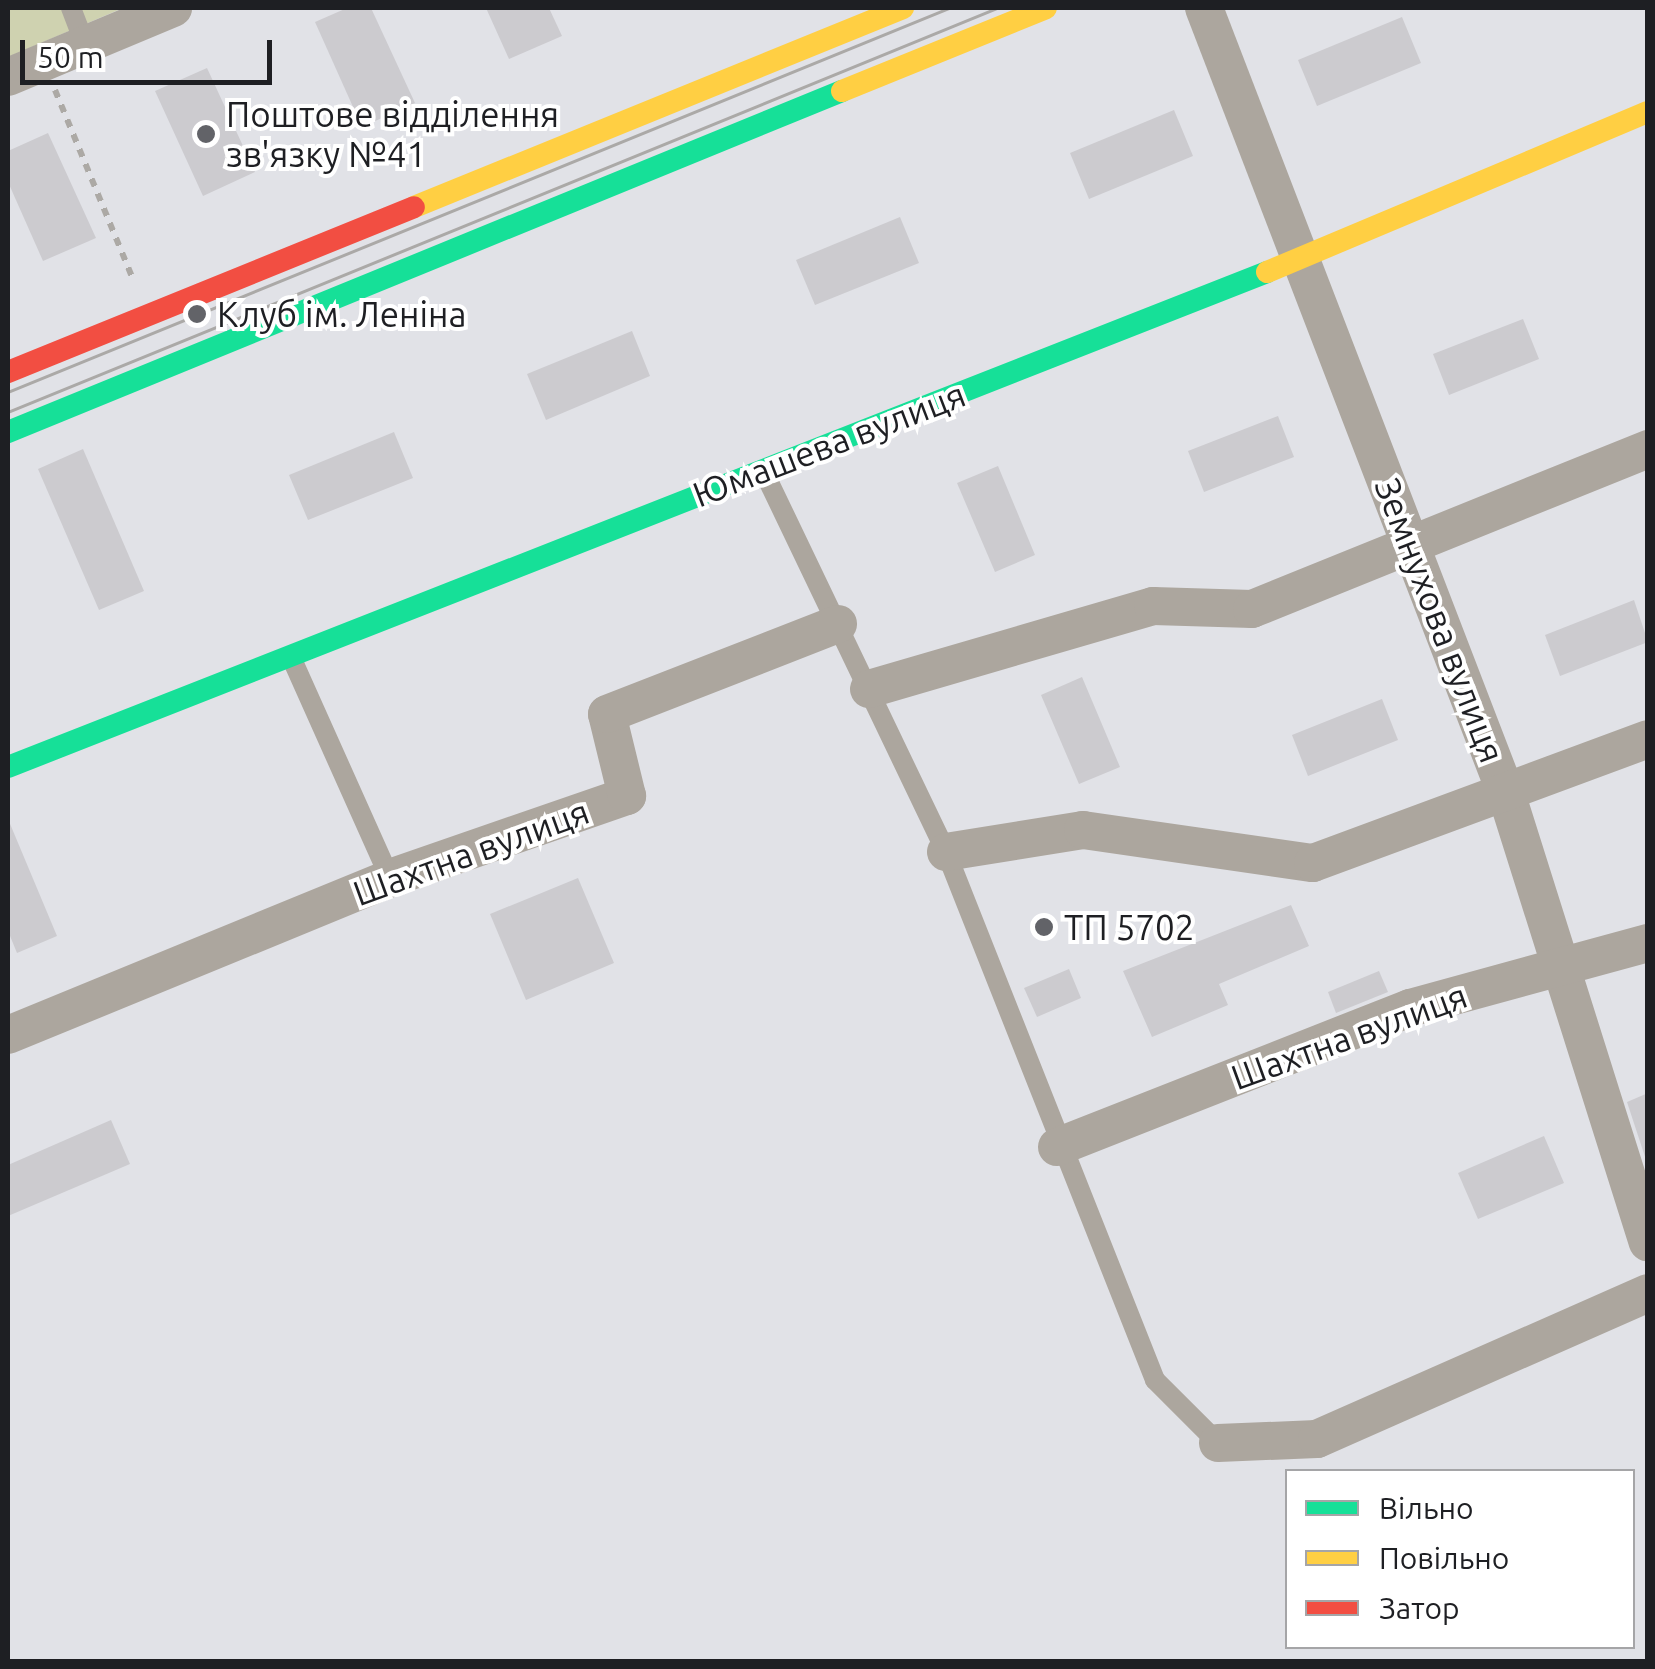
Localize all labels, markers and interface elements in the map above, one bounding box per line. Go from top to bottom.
scale bar [25,20,278,82]
text: 50 m [37,40,104,74]
place label: Поштове відділення зв'язку №41 [226,93,559,175]
marker: Поштове відділення зв'язку №41 [195,123,217,145]
place label: Клуб ім. Леніна [217,293,466,335]
marker: Клуб ім. Леніна [186,303,208,325]
street label: Юмашева вулиця [687,373,971,515]
street label: Земнухова вулиця [1366,472,1514,768]
street label: Шахтна вулиця [347,790,595,914]
place label: ТП 5702 [1064,906,1195,948]
marker: ТП 5702 [1033,916,1055,938]
street label: Шахтна вулиця [1225,974,1473,1098]
legend [1285,1469,1635,1649]
text: Вільно [1379,1491,1474,1525]
text: Повільно [1379,1541,1509,1575]
text: Затор [1379,1591,1460,1625]

